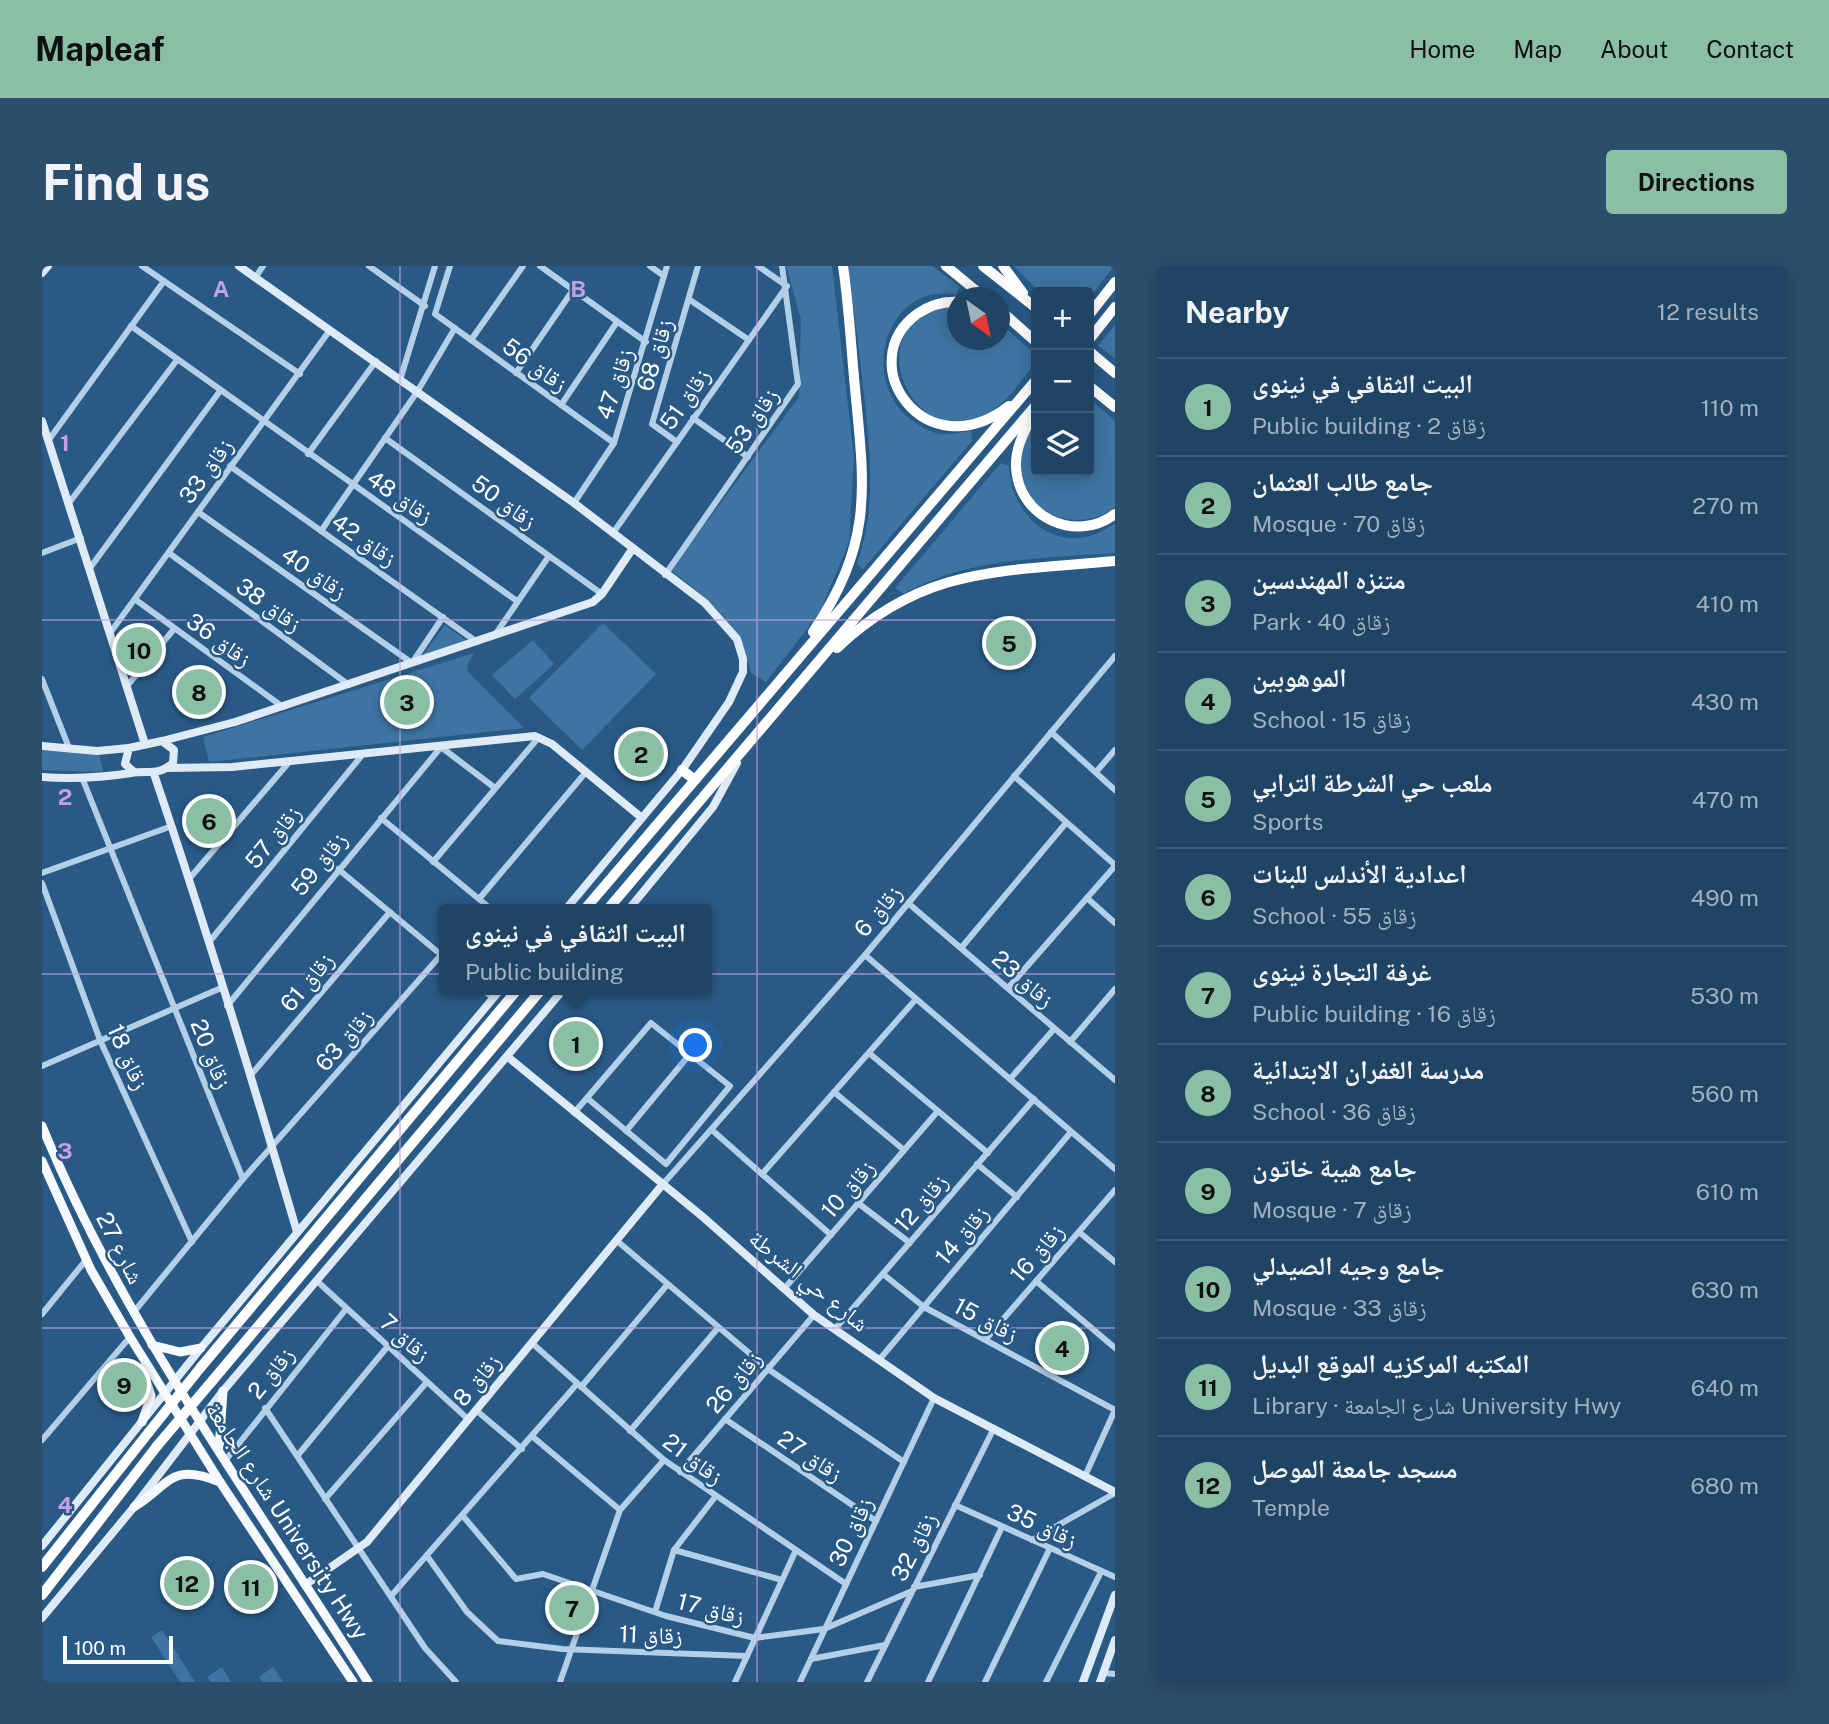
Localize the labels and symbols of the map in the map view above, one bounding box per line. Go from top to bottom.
text: A [213,275,230,302]
text: B [570,275,586,302]
north arrow [947,287,1010,350]
street label: زقاق 68 [631,316,679,394]
street label: زقاق 56 [497,332,573,398]
street label: زقاق 47 [590,345,640,423]
street label: زقاق 51 [654,363,716,435]
street label: زقاق 53 [719,383,785,459]
text: 1 [60,429,70,456]
street label: زقاق 33 [173,433,239,509]
street label: زقاق 48 [362,464,438,530]
street label: زقاق 50 [466,469,542,535]
street label: زقاق 42 [326,508,402,572]
street label: زقاق 40 [276,540,352,606]
street label: زقاق 38 [231,572,307,638]
street label: زقاق 36 [181,607,257,673]
pin: 5 [986,617,1032,669]
pin: 10 [116,624,162,676]
pin: 8 [176,666,222,718]
pin: 3 [384,676,430,728]
pin: 2 [618,728,664,780]
text: 2 [58,783,72,810]
pin: 6 [186,795,232,847]
street label: زقاق 57 [239,800,307,874]
street label: زقاق 59 [285,826,353,902]
street label: زقاق 6 [848,879,908,943]
street label: زقاق 23 [986,944,1060,1014]
street label: زقاق 61 [274,947,340,1017]
street label: زقاق 63 [309,1003,379,1077]
street label: زقاق 20 [184,1015,238,1093]
pin: 1 [553,1018,599,1070]
street label: زقاق 18 [101,1020,155,1094]
your location [678,1028,712,1062]
text: 3 [57,1137,73,1164]
street label: زقاق 10 [815,1154,881,1224]
street label: زقاق 12 [888,1168,954,1238]
street label: زقاق 14 [929,1200,995,1270]
street label: شارع 27 [89,1207,150,1289]
street label: زقاق 16 [1004,1218,1070,1288]
street label: شارع حي الشرطة [740,1224,874,1342]
street label: زقاق 15 [949,1291,1023,1349]
street label: زقاق 7 [374,1308,436,1368]
pin: 4 [1039,1322,1085,1374]
street label: زقاق 2 [242,1341,300,1405]
street label: زقاق 26 [700,1345,768,1419]
street label: زقاق 8 [447,1348,507,1412]
pin: 9 [101,1359,147,1411]
street label: شارع الجامعة University Hwy [199,1397,374,1645]
street label: زقاق 27 [772,1424,848,1488]
street label: زقاق 21 [657,1427,729,1491]
text: 4 [57,1491,73,1518]
street label: زقاق 30 [823,1493,879,1571]
street label: زقاق 35 [1003,1498,1081,1554]
street label: زقاق 32 [885,1508,943,1586]
pin: 12 [164,1557,210,1609]
pin: 11 [228,1561,274,1613]
pin: 7 [549,1582,595,1634]
street label: زقاق 17 [675,1587,747,1631]
street label: زقاق 11 [619,1620,683,1650]
scale bar [63,1633,173,1665]

